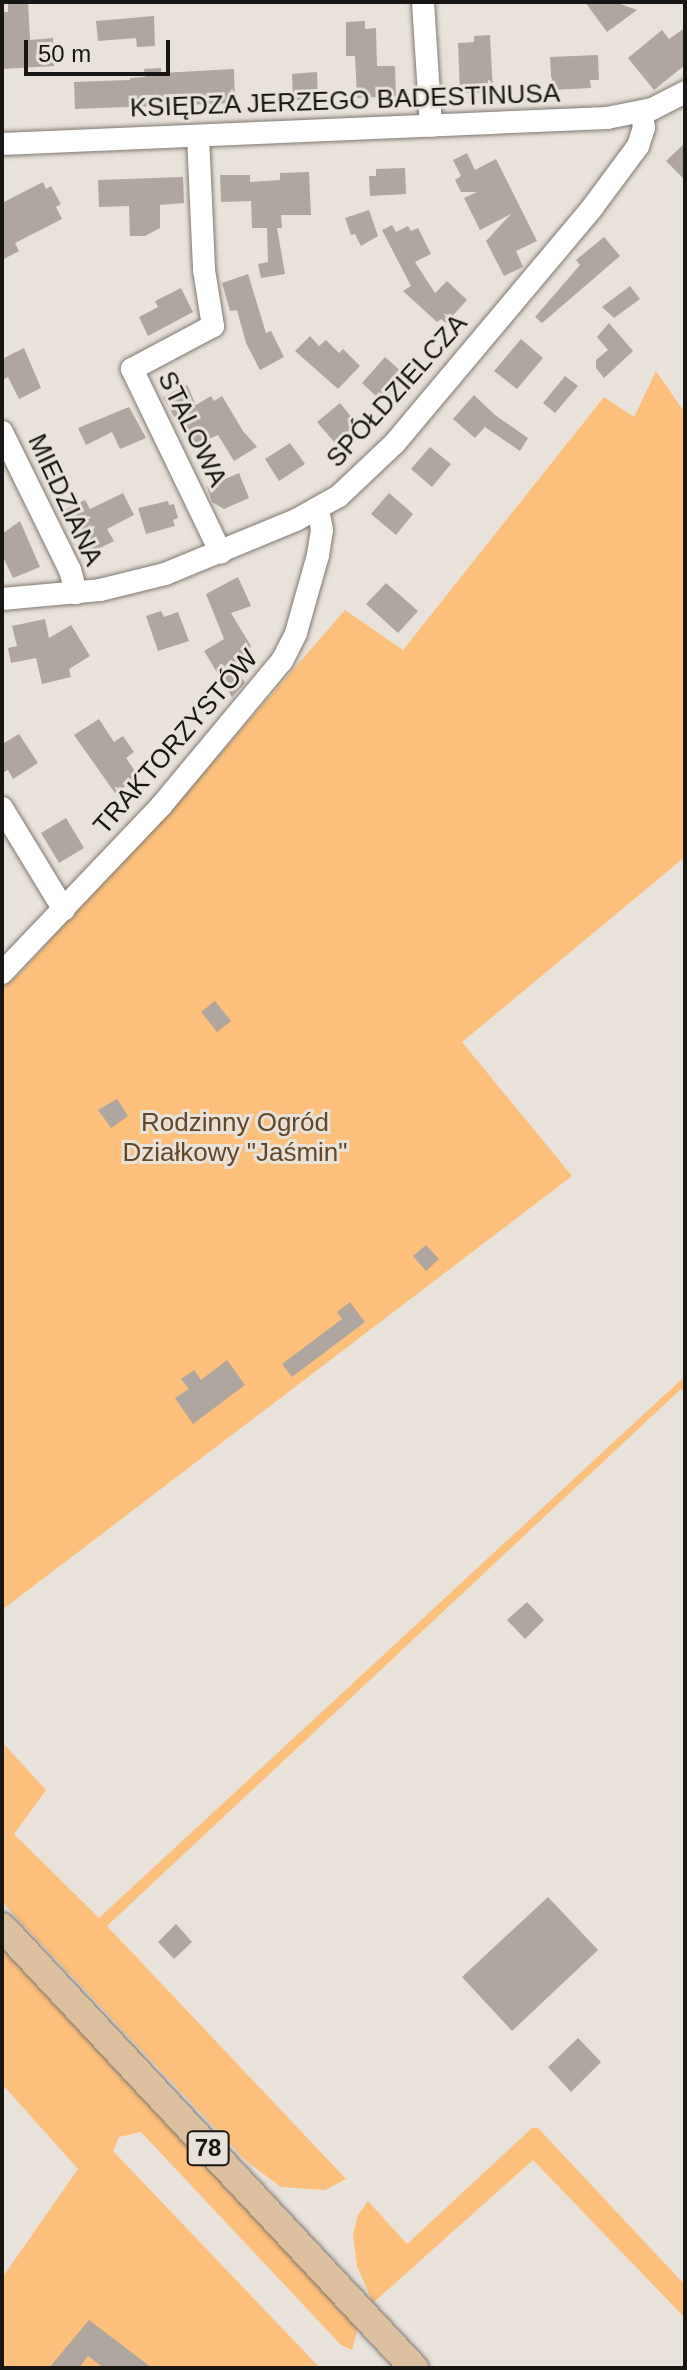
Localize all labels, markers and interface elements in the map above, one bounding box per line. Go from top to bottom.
scale bar [28,24,174,74]
text: 50 m [38,40,91,67]
street label: KSIĘDZA JERZEGO BADESTINUSA [129,78,561,124]
street label: SPÓŁDZIELCZA [320,308,474,474]
street label: STALOWA [151,366,233,492]
street label: MIEDZIANA [21,429,109,571]
street label: TRAKTORZYSTÓW [87,643,265,841]
park label: Rodzinny Ogród Działkowy "Jaśmin" [122,1107,348,1168]
road number: 78 [186,2128,230,2168]

